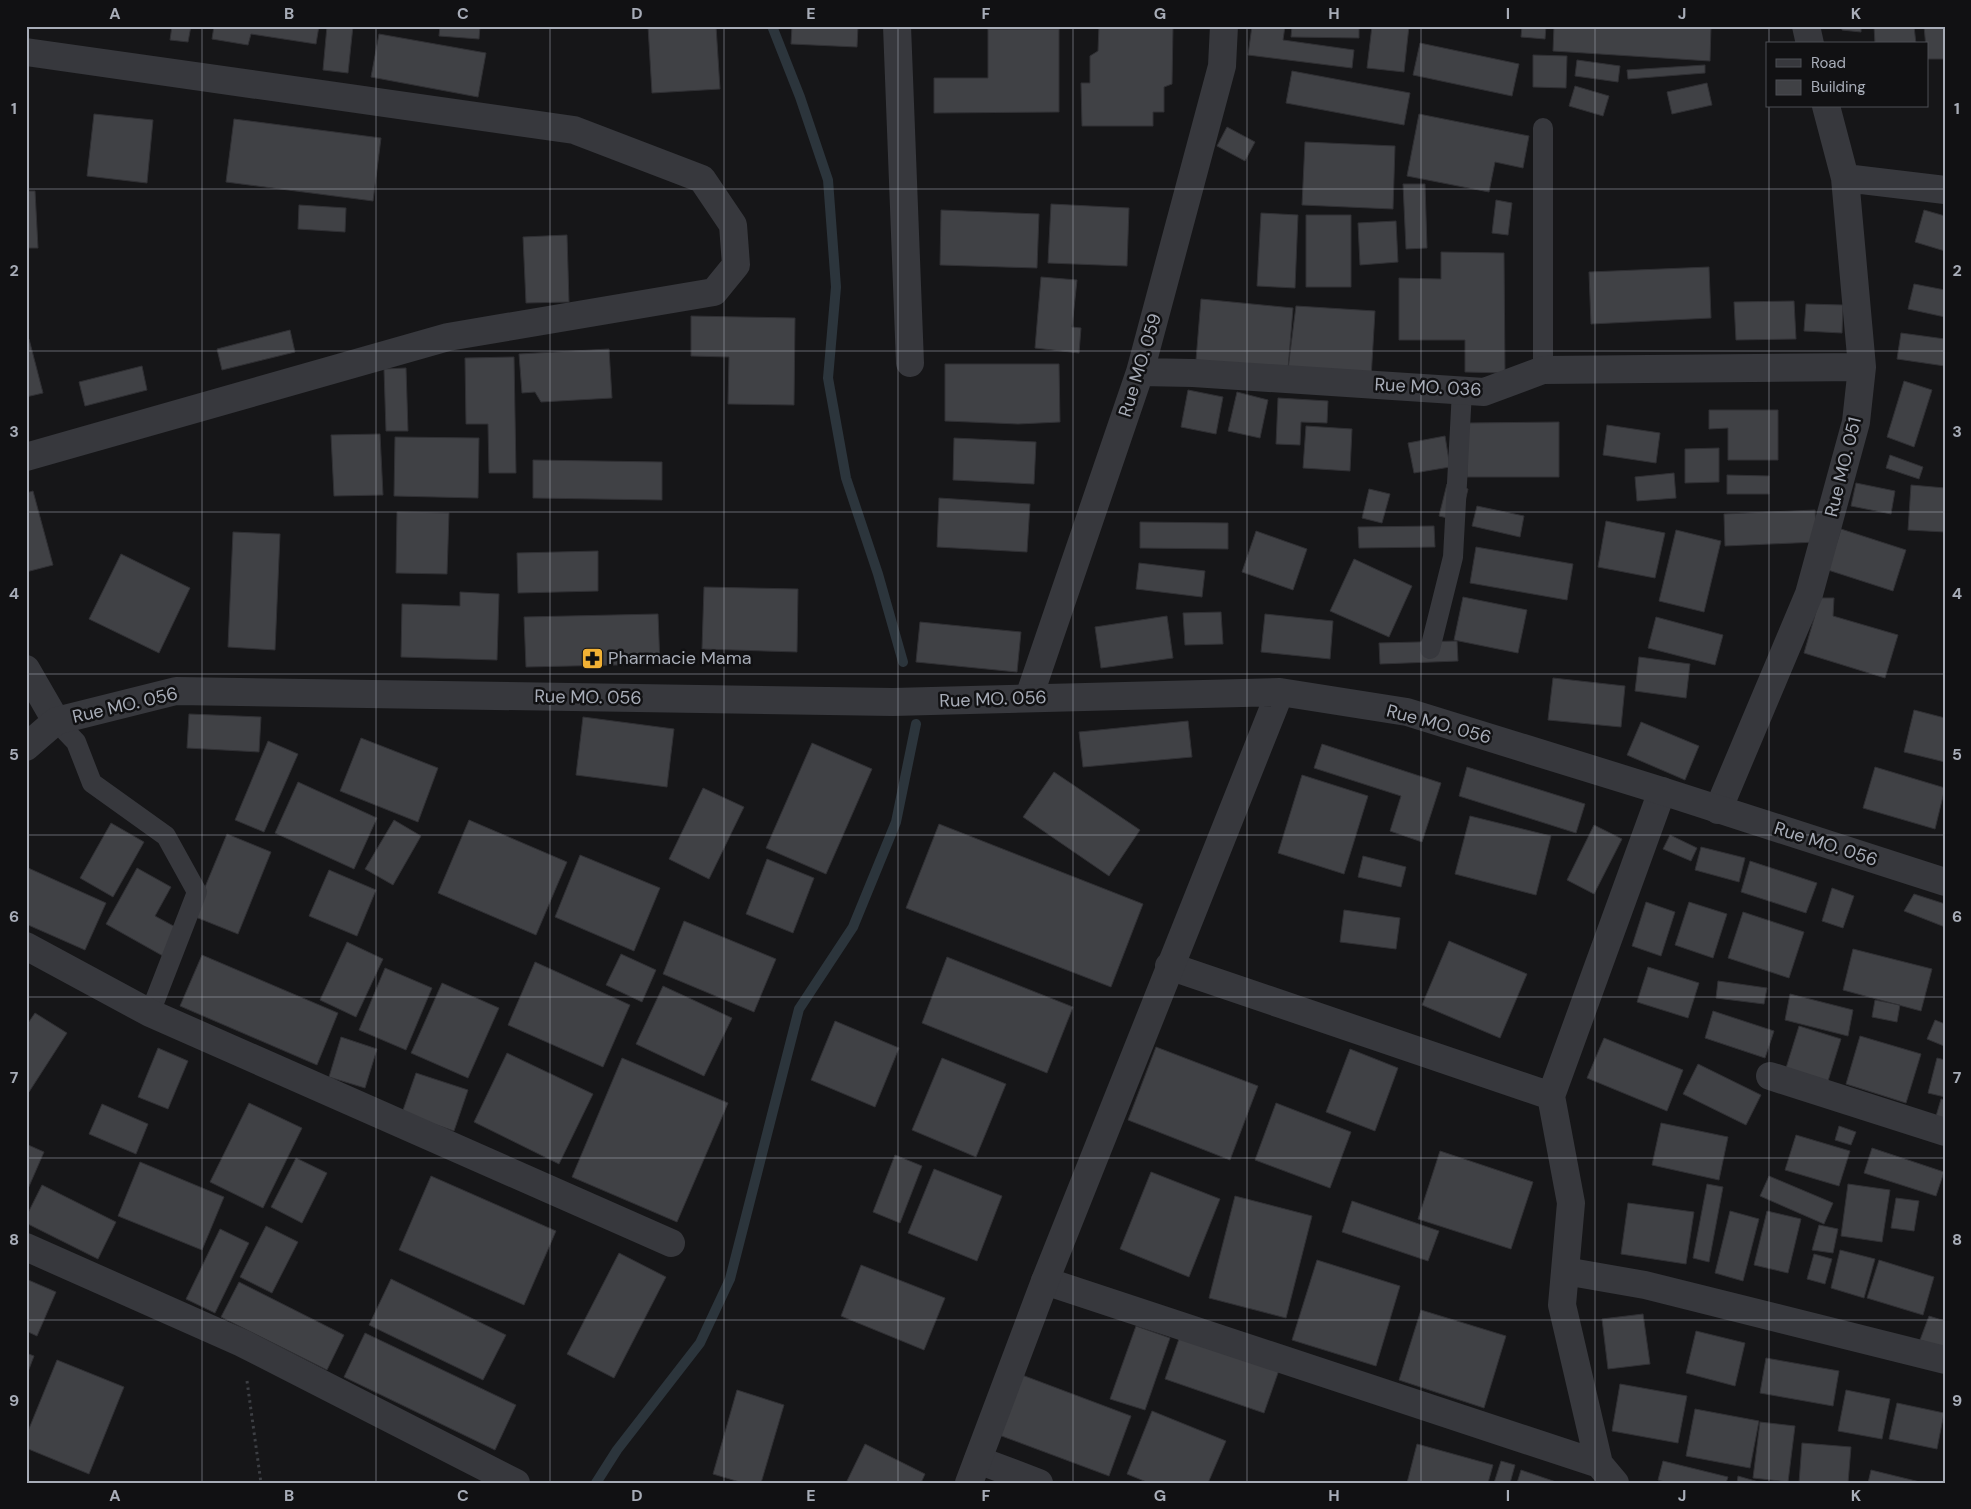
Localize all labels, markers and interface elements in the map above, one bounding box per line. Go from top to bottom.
text: A [109,3,121,24]
text: B [284,3,294,24]
text: C [457,3,469,24]
text: D [631,3,643,24]
text: E [806,3,816,24]
text: F [982,3,991,24]
text: G [1154,3,1166,24]
text: H [1328,3,1340,24]
text: I [1506,3,1510,24]
text: J [1678,3,1686,24]
text: K [1851,3,1862,24]
legend [1766,42,1928,108]
text: Road [1811,53,1846,73]
text: Building [1811,77,1866,97]
text: 1 [11,98,17,119]
text: 1 [1954,98,1960,119]
text: 2 [9,260,19,281]
text: 2 [1952,260,1962,281]
street label: Rue MO. 059 [1113,310,1167,420]
street label: Rue MO. 036 [1374,372,1482,402]
street label: Rue MO. 051 [1819,415,1867,519]
text: 3 [9,421,19,442]
text: 3 [1952,421,1962,442]
text: 4 [9,583,19,604]
text: 4 [1952,583,1962,604]
pharmacy icon: Pharmacie Mama [580,646,604,670]
place label: Pharmacie Mama [608,646,751,670]
street label: Rue MO. 056 [70,681,180,729]
street label: Rue MO. 056 [534,684,642,710]
street label: Rue MO. 056 [939,685,1047,713]
street label: Rue MO. 056 [1384,698,1494,750]
text: 5 [9,744,19,765]
text: 5 [1952,744,1962,765]
street label: Rue MO. 056 [1771,816,1881,872]
text: 6 [9,906,19,927]
text: 6 [1952,906,1962,927]
text: 7 [10,1067,19,1088]
text: 7 [1953,1067,1962,1088]
text: 8 [9,1229,19,1250]
text: 8 [1952,1229,1962,1250]
text: 9 [9,1390,19,1411]
text: 9 [1952,1390,1962,1411]
text: A [109,1485,121,1506]
text: B [284,1485,294,1506]
text: C [457,1485,469,1506]
text: D [631,1485,643,1506]
text: E [806,1485,816,1506]
text: F [982,1485,991,1506]
text: G [1154,1485,1166,1506]
text: H [1328,1485,1340,1506]
text: I [1506,1485,1510,1506]
text: J [1678,1485,1686,1506]
text: K [1851,1485,1862,1506]

